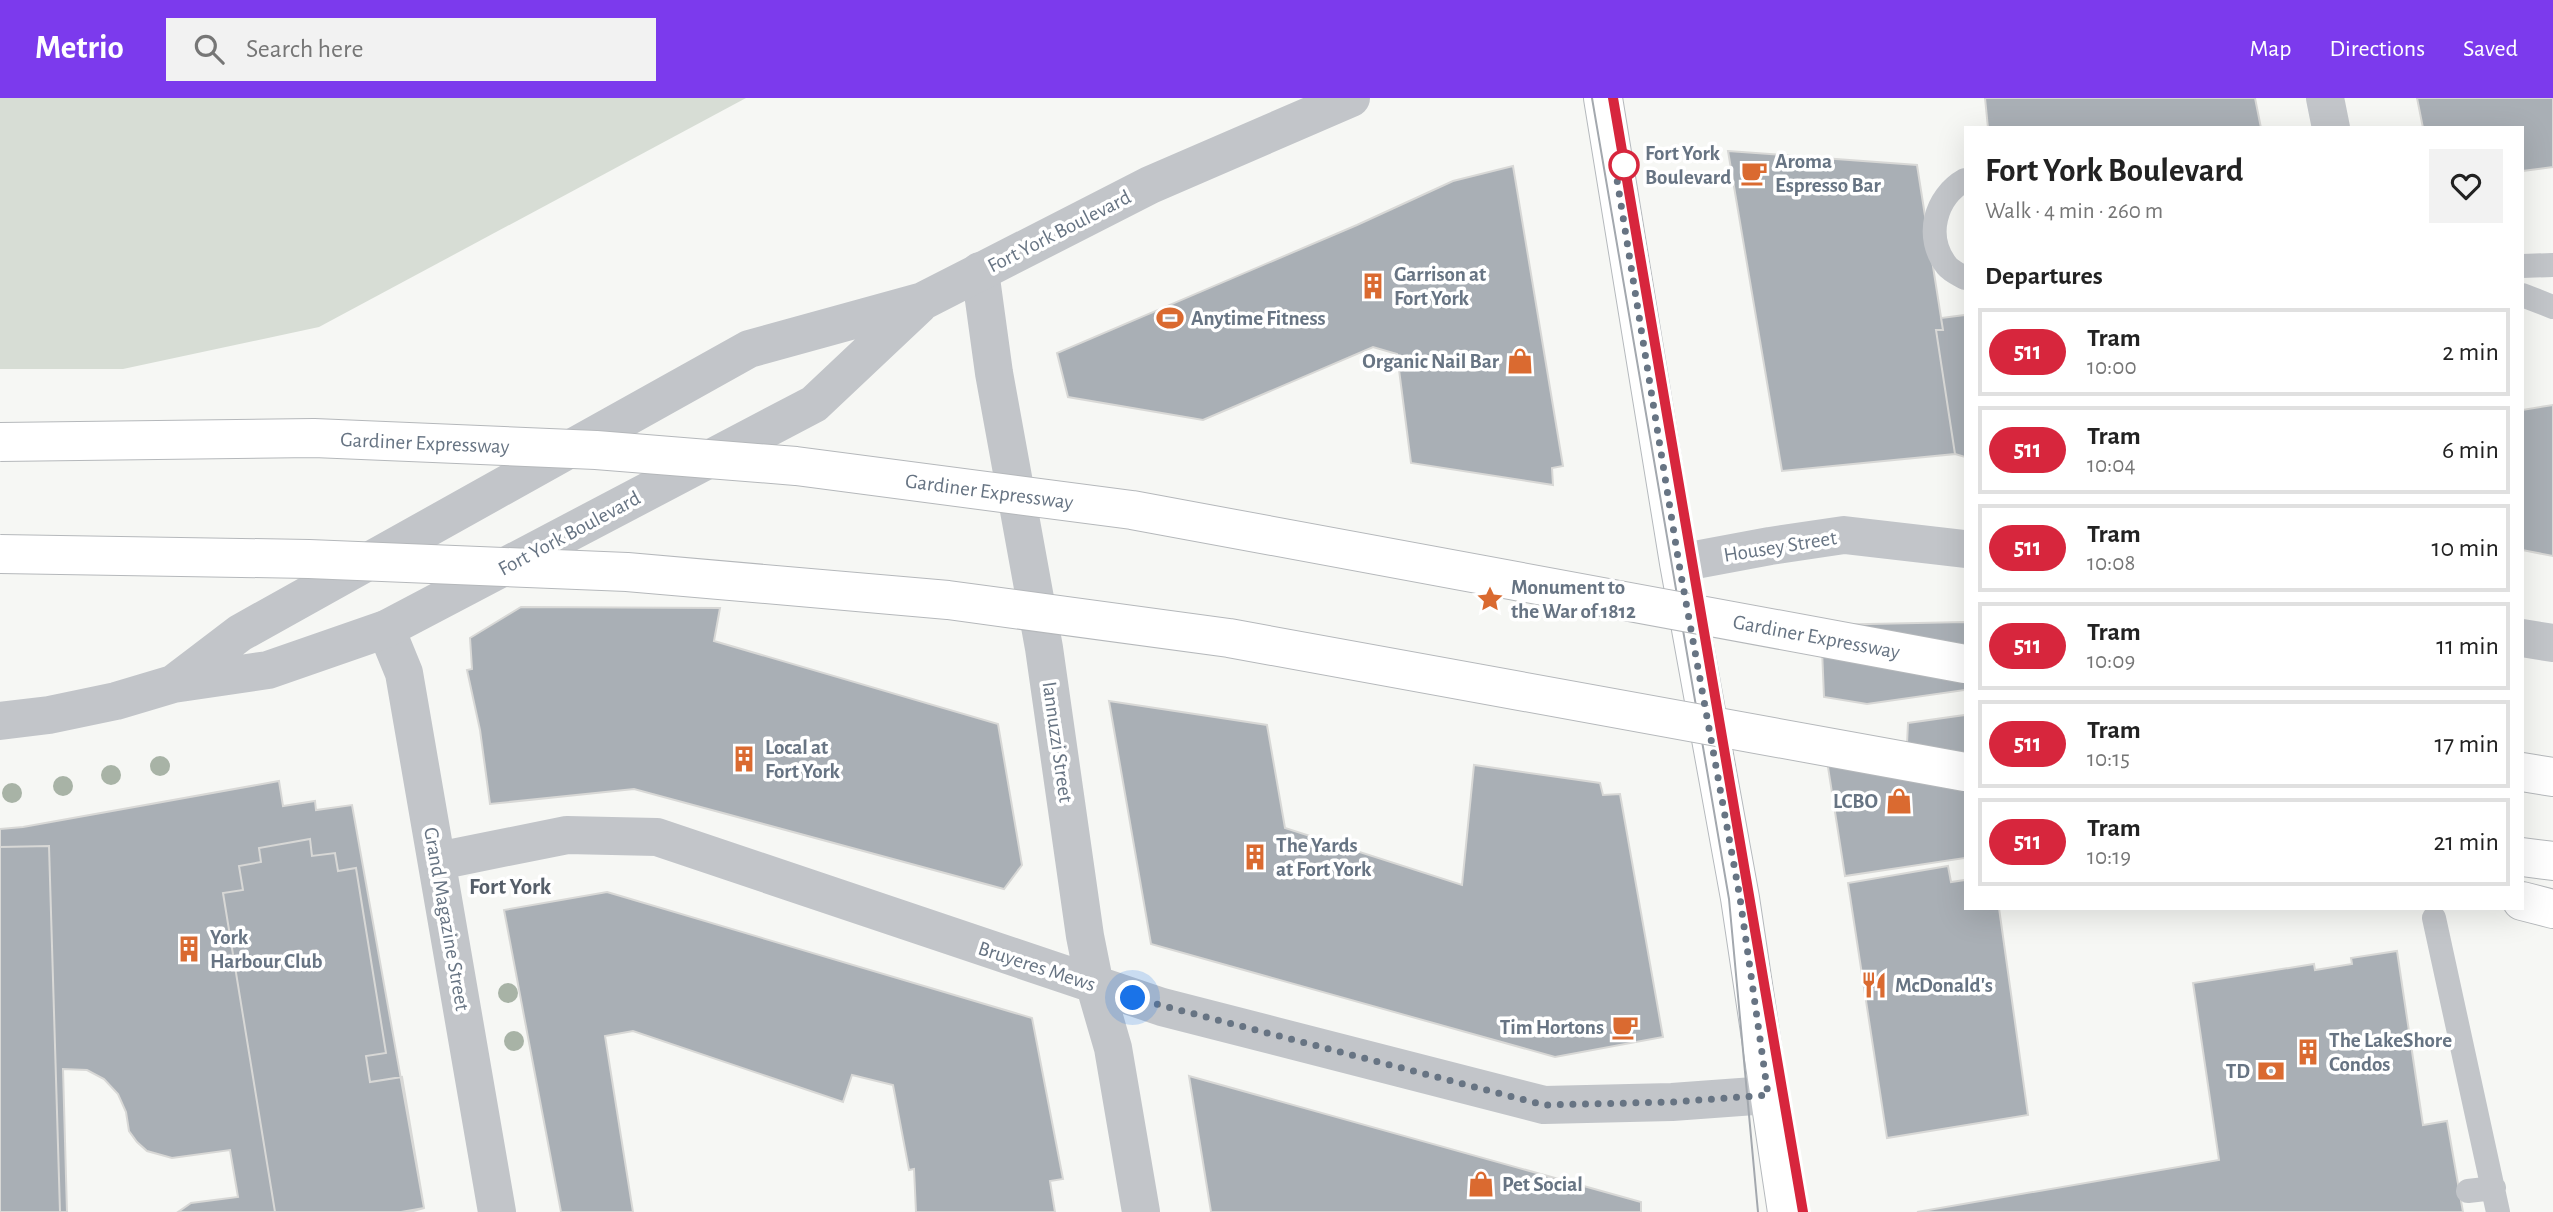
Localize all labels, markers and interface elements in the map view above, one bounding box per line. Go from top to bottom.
search box [166,18,656,81]
icon: search [190,30,228,68]
text: Metrio [35,32,124,65]
text: Search here [246,36,363,62]
text: Map [2249,37,2291,61]
text: Directions [2329,37,2425,61]
text: Saved [2463,37,2518,61]
place label: Fort York Boulevard [1645,143,1731,188]
button: heart [2429,149,2503,223]
marker: Fort York Boulevard [1609,150,1639,180]
place label: Aroma Espresso Bar [1775,151,1882,196]
text: Fort York Boulevard [1985,155,2243,188]
cafe icon: Aroma Espresso Bar [1739,158,1769,188]
street label: Fort York Boulevard [984,186,1134,277]
text: Walk · 4 min · 260 m [1985,200,2163,223]
text: Departures [1985,263,2103,289]
place label: Garrison at Fort York [1394,264,1486,309]
building icon: Garrison at Fort York [1358,271,1388,301]
sports icon: Anytime Fitness [1155,303,1185,333]
place label: Anytime Fitness [1191,308,1326,329]
text: Tram [2087,325,2141,351]
text: 2 min [2442,339,2499,365]
text: 511 [2014,340,2041,364]
shop icon: Organic Nail Bar [1505,346,1535,376]
place label: Organic Nail Bar [1362,351,1500,372]
text: 10:00 [2087,356,2137,379]
text: Tram [2087,423,2141,449]
street label: Gardiner Expressway [340,429,510,457]
text: 6 min [2442,437,2499,463]
text: 511 [2014,438,2041,462]
text: 10:04 [2087,454,2136,477]
street label: Gardiner Expressway [904,470,1075,513]
street label: Fort York Boulevard [495,487,644,580]
text: Tram [2087,521,2141,547]
street label: Housey Street [1722,527,1838,566]
text: 10 min [2432,535,2499,561]
text: 511 [2014,536,2041,560]
text: 10:08 [2087,552,2135,575]
place label: Monument to the War of 1812 [1511,577,1636,622]
place icon: Monument to the War of 1812 [1475,584,1505,614]
street label: Gardiner Expressway [1731,611,1902,663]
text: Tram [2087,619,2141,645]
text: 11 min [2436,633,2499,659]
text: 511 [2014,634,2041,658]
text: 10:09 [2087,650,2135,673]
street label: Iannuzzi Street [1039,680,1076,804]
text: Tram [2087,717,2141,743]
text: 17 min [2434,731,2499,757]
text: 511 [2014,732,2041,756]
place label: Local at Fort York [765,737,841,782]
building icon: Local at Fort York [729,744,759,774]
text: 10:15 [2087,748,2130,771]
shop icon: LCBO [1884,786,1914,816]
place label: LCBO [1833,791,1878,812]
text: Tram [2087,815,2141,841]
street label: Grand Magazine Street [420,826,473,1013]
text: 21 min [2433,829,2499,855]
text: 511 [2014,830,2041,854]
place label: The Yards at Fort York [1276,835,1372,880]
building icon: The Yards at Fort York [1240,842,1270,872]
text: 10:19 [2087,846,2131,869]
district label: Fort York [469,876,552,899]
place label: York Harbour Club [210,927,322,972]
building icon: York Harbour Club [174,934,204,964]
street label: Bruyeres Mews [976,938,1098,995]
restaurant icon: McDonald's [1859,970,1889,1000]
place label: McDonald's [1895,975,1993,996]
your location [1115,980,1150,1015]
cafe icon: Tim Hortons [1610,1012,1640,1042]
place label: Tim Hortons [1500,1017,1604,1038]
place label: The LakeShore Condos [2329,1030,2452,1075]
building icon: The LakeShore Condos [2293,1037,2323,1067]
bank icon: TD [2256,1056,2286,1086]
place label: TD [2226,1061,2250,1082]
shop icon: Pet Social [1466,1169,1496,1199]
place label: Pet Social [1502,1174,1583,1195]

